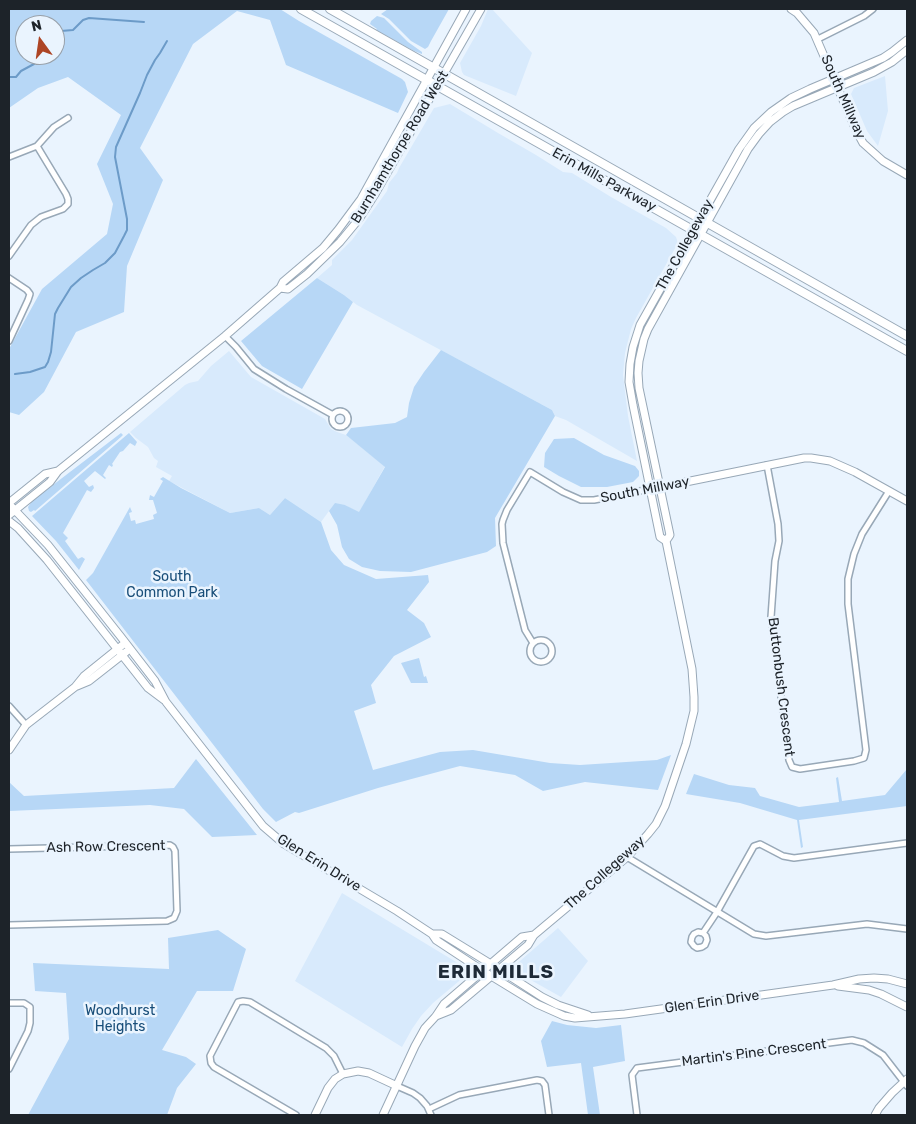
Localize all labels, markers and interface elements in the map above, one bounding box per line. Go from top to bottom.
north arrow [15,15,65,65]
text: N [30,16,43,35]
street label: South Millway [817,52,869,142]
street label: Burnhamthorpe Road West [348,68,452,226]
street label: Erin Mills Parkway [549,144,659,216]
street label: The Collegeway [653,196,717,294]
street label: South Millway [599,473,691,507]
park label: South Common Park [126,569,218,602]
street label: Buttonbush Crescent [764,616,798,758]
street label: Glen Erin Drive [274,831,364,895]
street label: The Collegeway [562,833,648,913]
street label: Ash Row Crescent [46,838,166,856]
district label: ERIN MILLS [437,962,555,984]
street label: Glen Erin Drive [664,987,760,1017]
park label: Woodhurst Heights [85,1003,155,1036]
street label: Martin's Pine Crescent [681,1036,827,1070]

